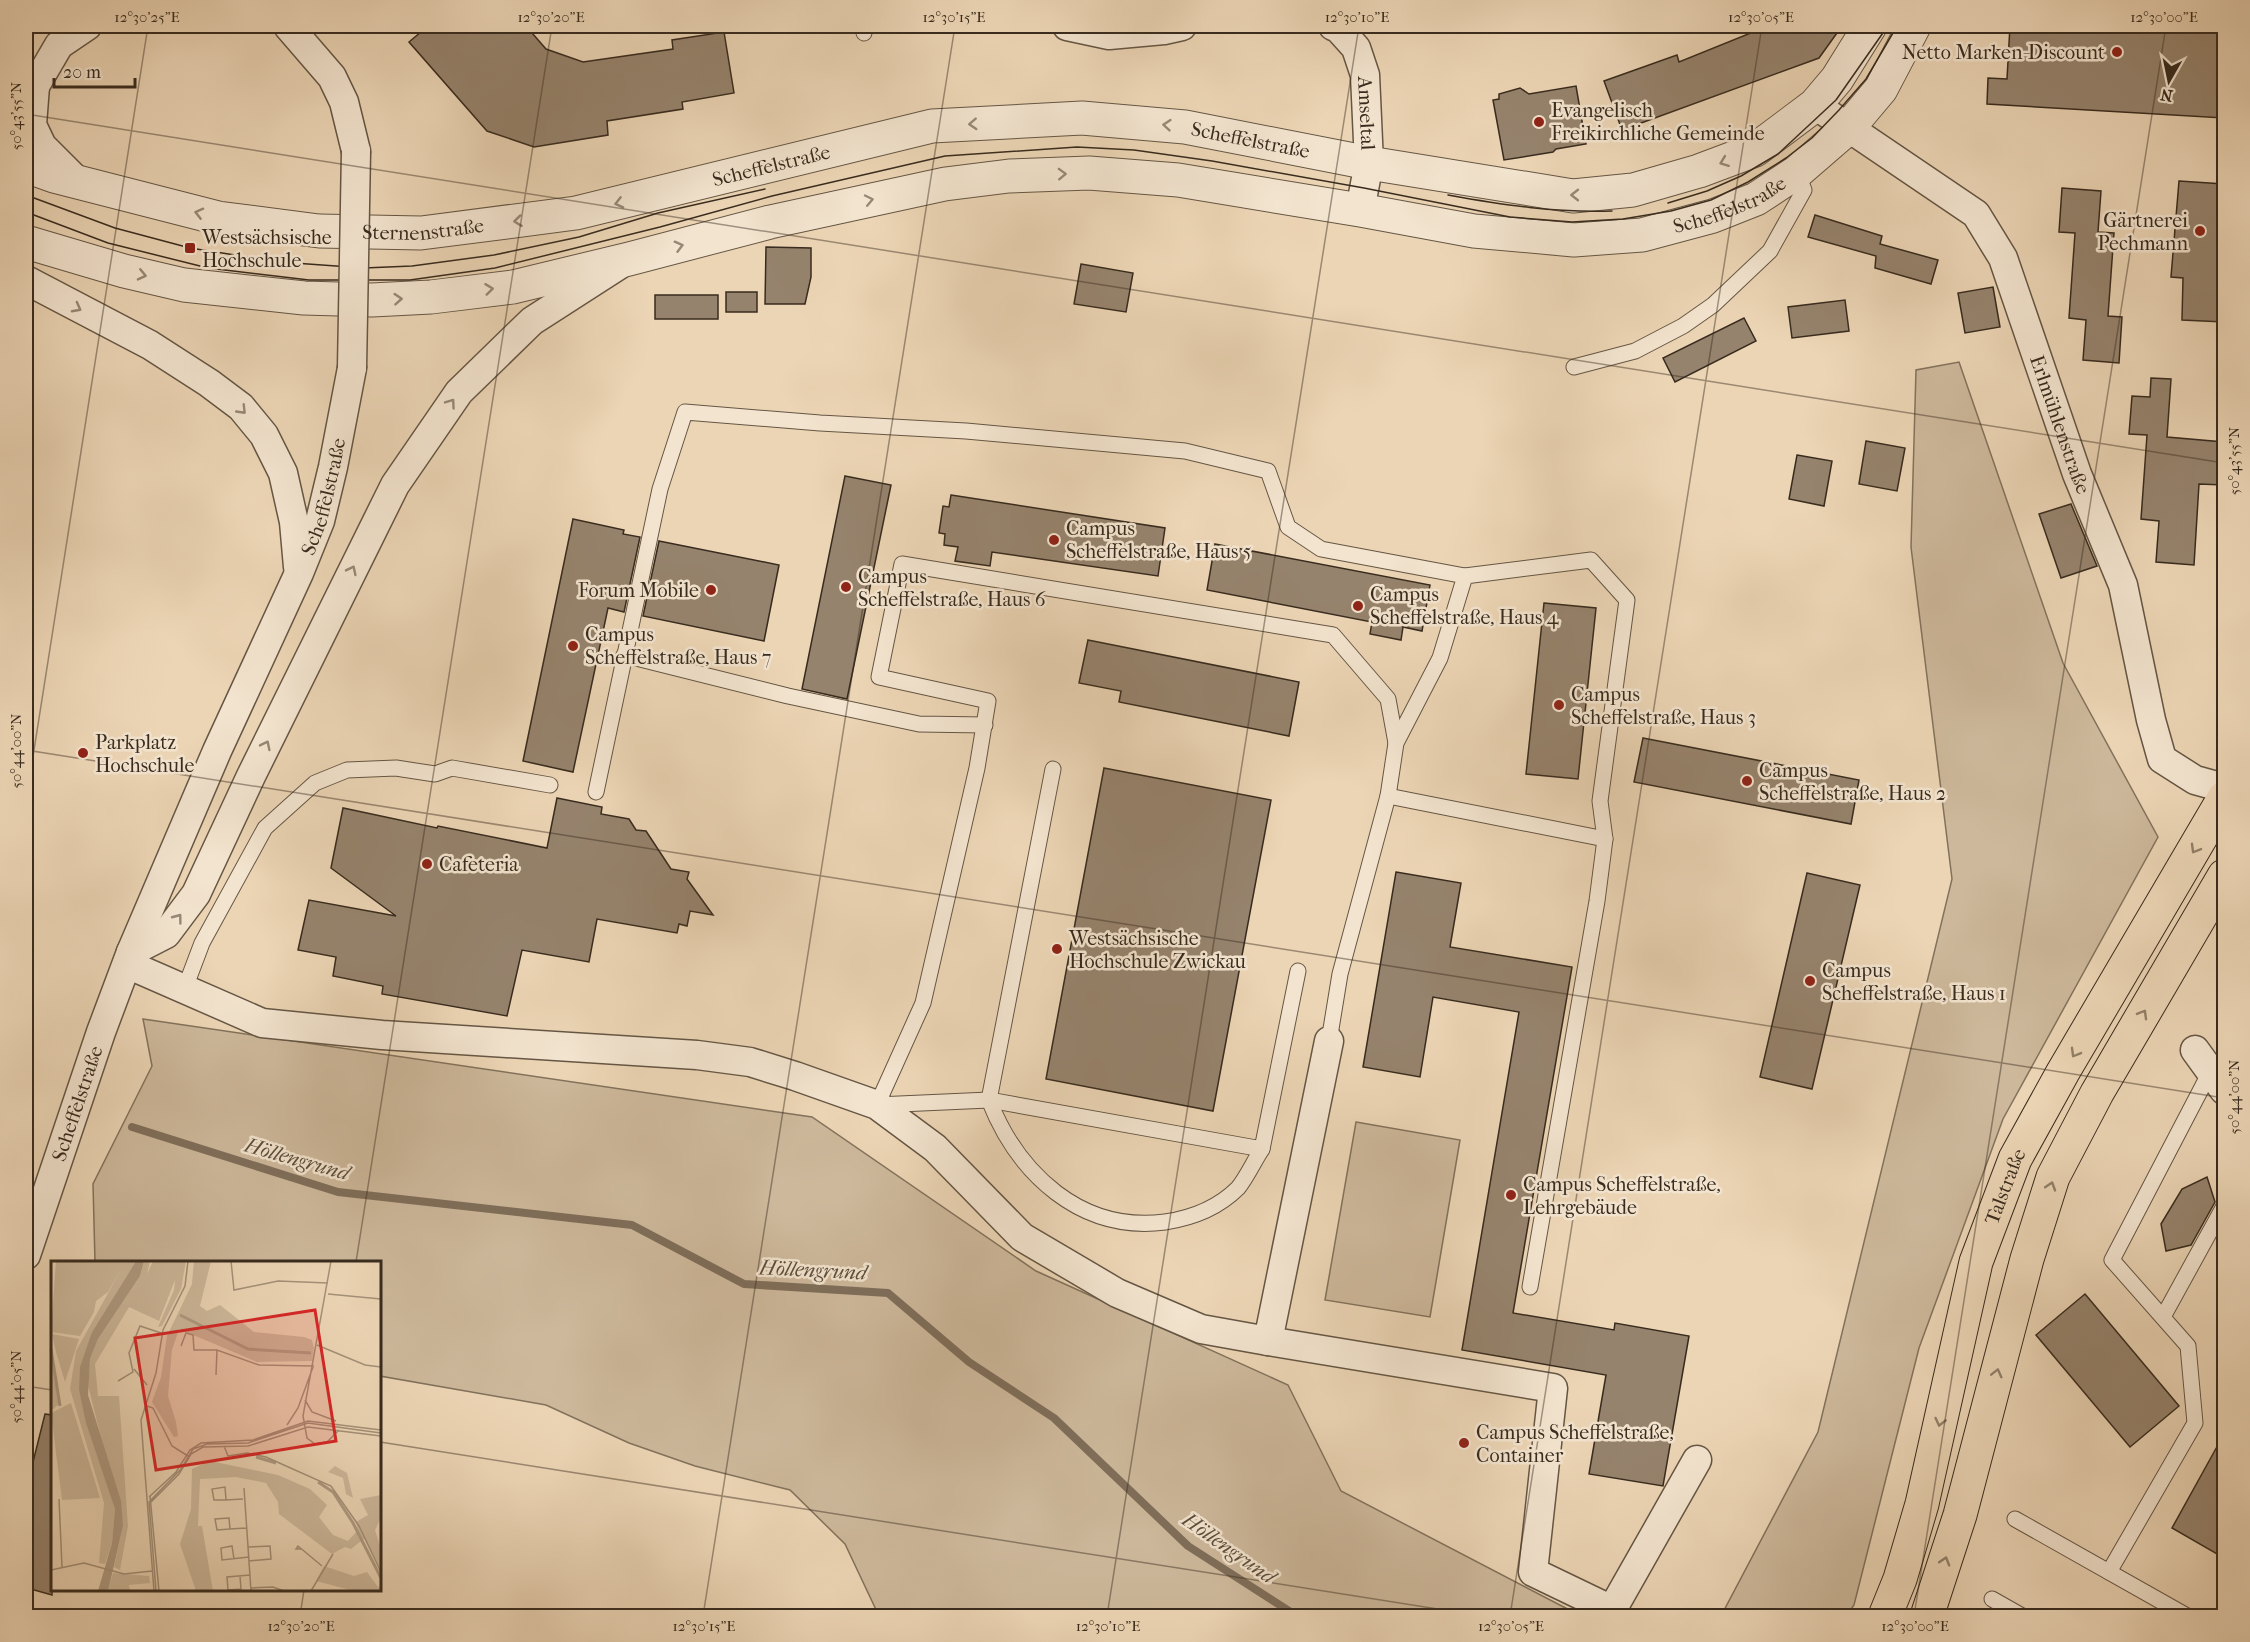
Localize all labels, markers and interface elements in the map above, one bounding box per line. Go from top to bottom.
text: 12°30'25"E [114,8,180,26]
text: 12°30'20"E [517,8,585,26]
text: 12°30'15"E [923,8,985,26]
text: 12°30'10"E [1325,8,1389,26]
text: 12°30'05"E [1728,8,1794,26]
text: 12°30'00"E [2130,8,2198,26]
place label: Netto Marken-Discount [1902,41,2105,64]
marker: Netto Marken-Discount [2110,45,2124,59]
scale bar [54,51,135,89]
north arrow [2139,51,2199,111]
text: 20 m [63,62,101,83]
street label: Amseltal [1354,75,1380,151]
text: 50°43'55"N [7,81,25,150]
text: N [2158,85,2174,106]
place label: Evangelisch Freikirchliche Gemeinde [1551,99,1765,145]
marker: Evangelisch Freikirchliche Gemeinde [1532,115,1546,129]
one-way arrow [968,117,977,130]
street label: Scheffelstraße [1189,117,1312,163]
one-way arrow [1163,119,1172,132]
street label: Scheffelstraße [710,140,832,191]
one-way arrow [1719,155,1730,167]
one-way arrow [1057,168,1066,180]
street label: Scheffelstraße [1670,171,1790,238]
one-way arrow [1570,189,1579,201]
one-way arrow [614,195,624,208]
one-way arrow [864,195,874,208]
one-way arrow [194,208,204,221]
place label: Gärtnerei Pechmann [2097,209,2188,255]
street label: Sternenstraße [362,213,485,245]
one-way arrow [513,214,522,226]
marker: Gärtnerei Pechmann [2193,224,2207,238]
place label: Westsächsische Hochschule [201,226,332,272]
one-way arrow [674,240,684,253]
marker: Westsächsische Hochschule [183,241,197,255]
one-way arrow [137,268,147,281]
one-way arrow [485,284,494,296]
one-way arrow [394,292,403,305]
one-way arrow [71,301,81,312]
street label: Erlmühlenstraße [2026,352,2095,497]
one-way arrow [444,399,455,410]
one-way arrow [235,402,246,413]
text: 50°43'55"N [2225,426,2243,495]
street label: Scheffelstraße [296,436,350,558]
place label: Campus Scheffelstraße, Haus 5 [1066,517,1251,563]
marker: Campus Scheffelstraße, Haus 5 [1047,533,1061,547]
place label: Campus Scheffelstraße, Haus 6 [858,565,1046,611]
one-way arrow [345,566,357,577]
place label: Forum Mobile [578,579,699,602]
marker: Campus Scheffelstraße, Haus 6 [839,580,853,594]
marker: Forum Mobile [704,583,718,597]
place label: Campus Scheffelstraße, Haus 4 [1370,583,1560,629]
marker: Campus Scheffelstraße, Haus 4 [1351,599,1365,613]
place label: Campus Scheffelstraße, Haus 7 [585,623,772,669]
marker: Campus Scheffelstraße, Haus 7 [566,639,580,653]
place label: Campus Scheffelstraße, Haus 3 [1571,683,1756,729]
marker: Campus Scheffelstraße, Haus 3 [1552,698,1566,712]
text: 50°44'00"N [7,713,25,788]
place label: Parkplatz Hochschule [95,731,194,777]
one-way arrow [259,741,270,752]
marker: Parkplatz Hochschule [76,746,90,760]
place label: Campus Scheffelstraße, Haus 2 [1759,759,1946,805]
marker: Campus Scheffelstraße, Haus 2 [1740,774,1754,788]
one-way arrow [2190,843,2202,853]
place label: Cafeteria [439,853,519,876]
marker: Cafeteria [420,857,434,871]
one-way arrow [170,914,181,925]
place label: Westsächsische Hochschule Zwickau [1068,927,1247,973]
marker: Westsächsische Hochschule Zwickau [1050,942,1064,956]
place label: Campus Scheffelstraße, Haus 1 [1822,959,2006,1005]
marker: Campus Scheffelstraße, Haus 1 [1803,974,1817,988]
one-way arrow [2136,1010,2147,1020]
street label: Scheffelstraße [47,1043,107,1164]
one-way arrow [2070,1047,2082,1057]
text: 50°44'00"N [2225,1059,2243,1134]
water label: Höllengrund [241,1132,354,1186]
street label: Talstraße [1980,1144,2030,1228]
place label: Campus Scheffelstraße, Lehrgebäude [1523,1173,1721,1219]
one-way arrow [2043,1181,2056,1192]
marker: Campus Scheffelstraße, Lehrgebäude [1504,1188,1518,1202]
water label: Höllengrund [758,1255,870,1285]
inset map [51,1261,381,1591]
text: 50°44'05"N [7,1350,25,1424]
one-way arrow [1989,1368,2002,1378]
one-way arrow [1934,1416,1947,1426]
place label: Campus Scheffelstraße, Container [1476,1421,1674,1467]
marker: Campus Scheffelstraße, Container [1457,1436,1471,1450]
water label: Höllengrund [1177,1507,1282,1590]
one-way arrow [1938,1556,1951,1567]
text: 12°30'20"E [267,1617,335,1635]
text: 12°30'15"E [673,1617,735,1635]
text: 12°30'10"E [1076,1617,1140,1635]
text: 12°30'05"E [1478,1617,1544,1635]
text: 12°30'00"E [1881,1617,1949,1635]

